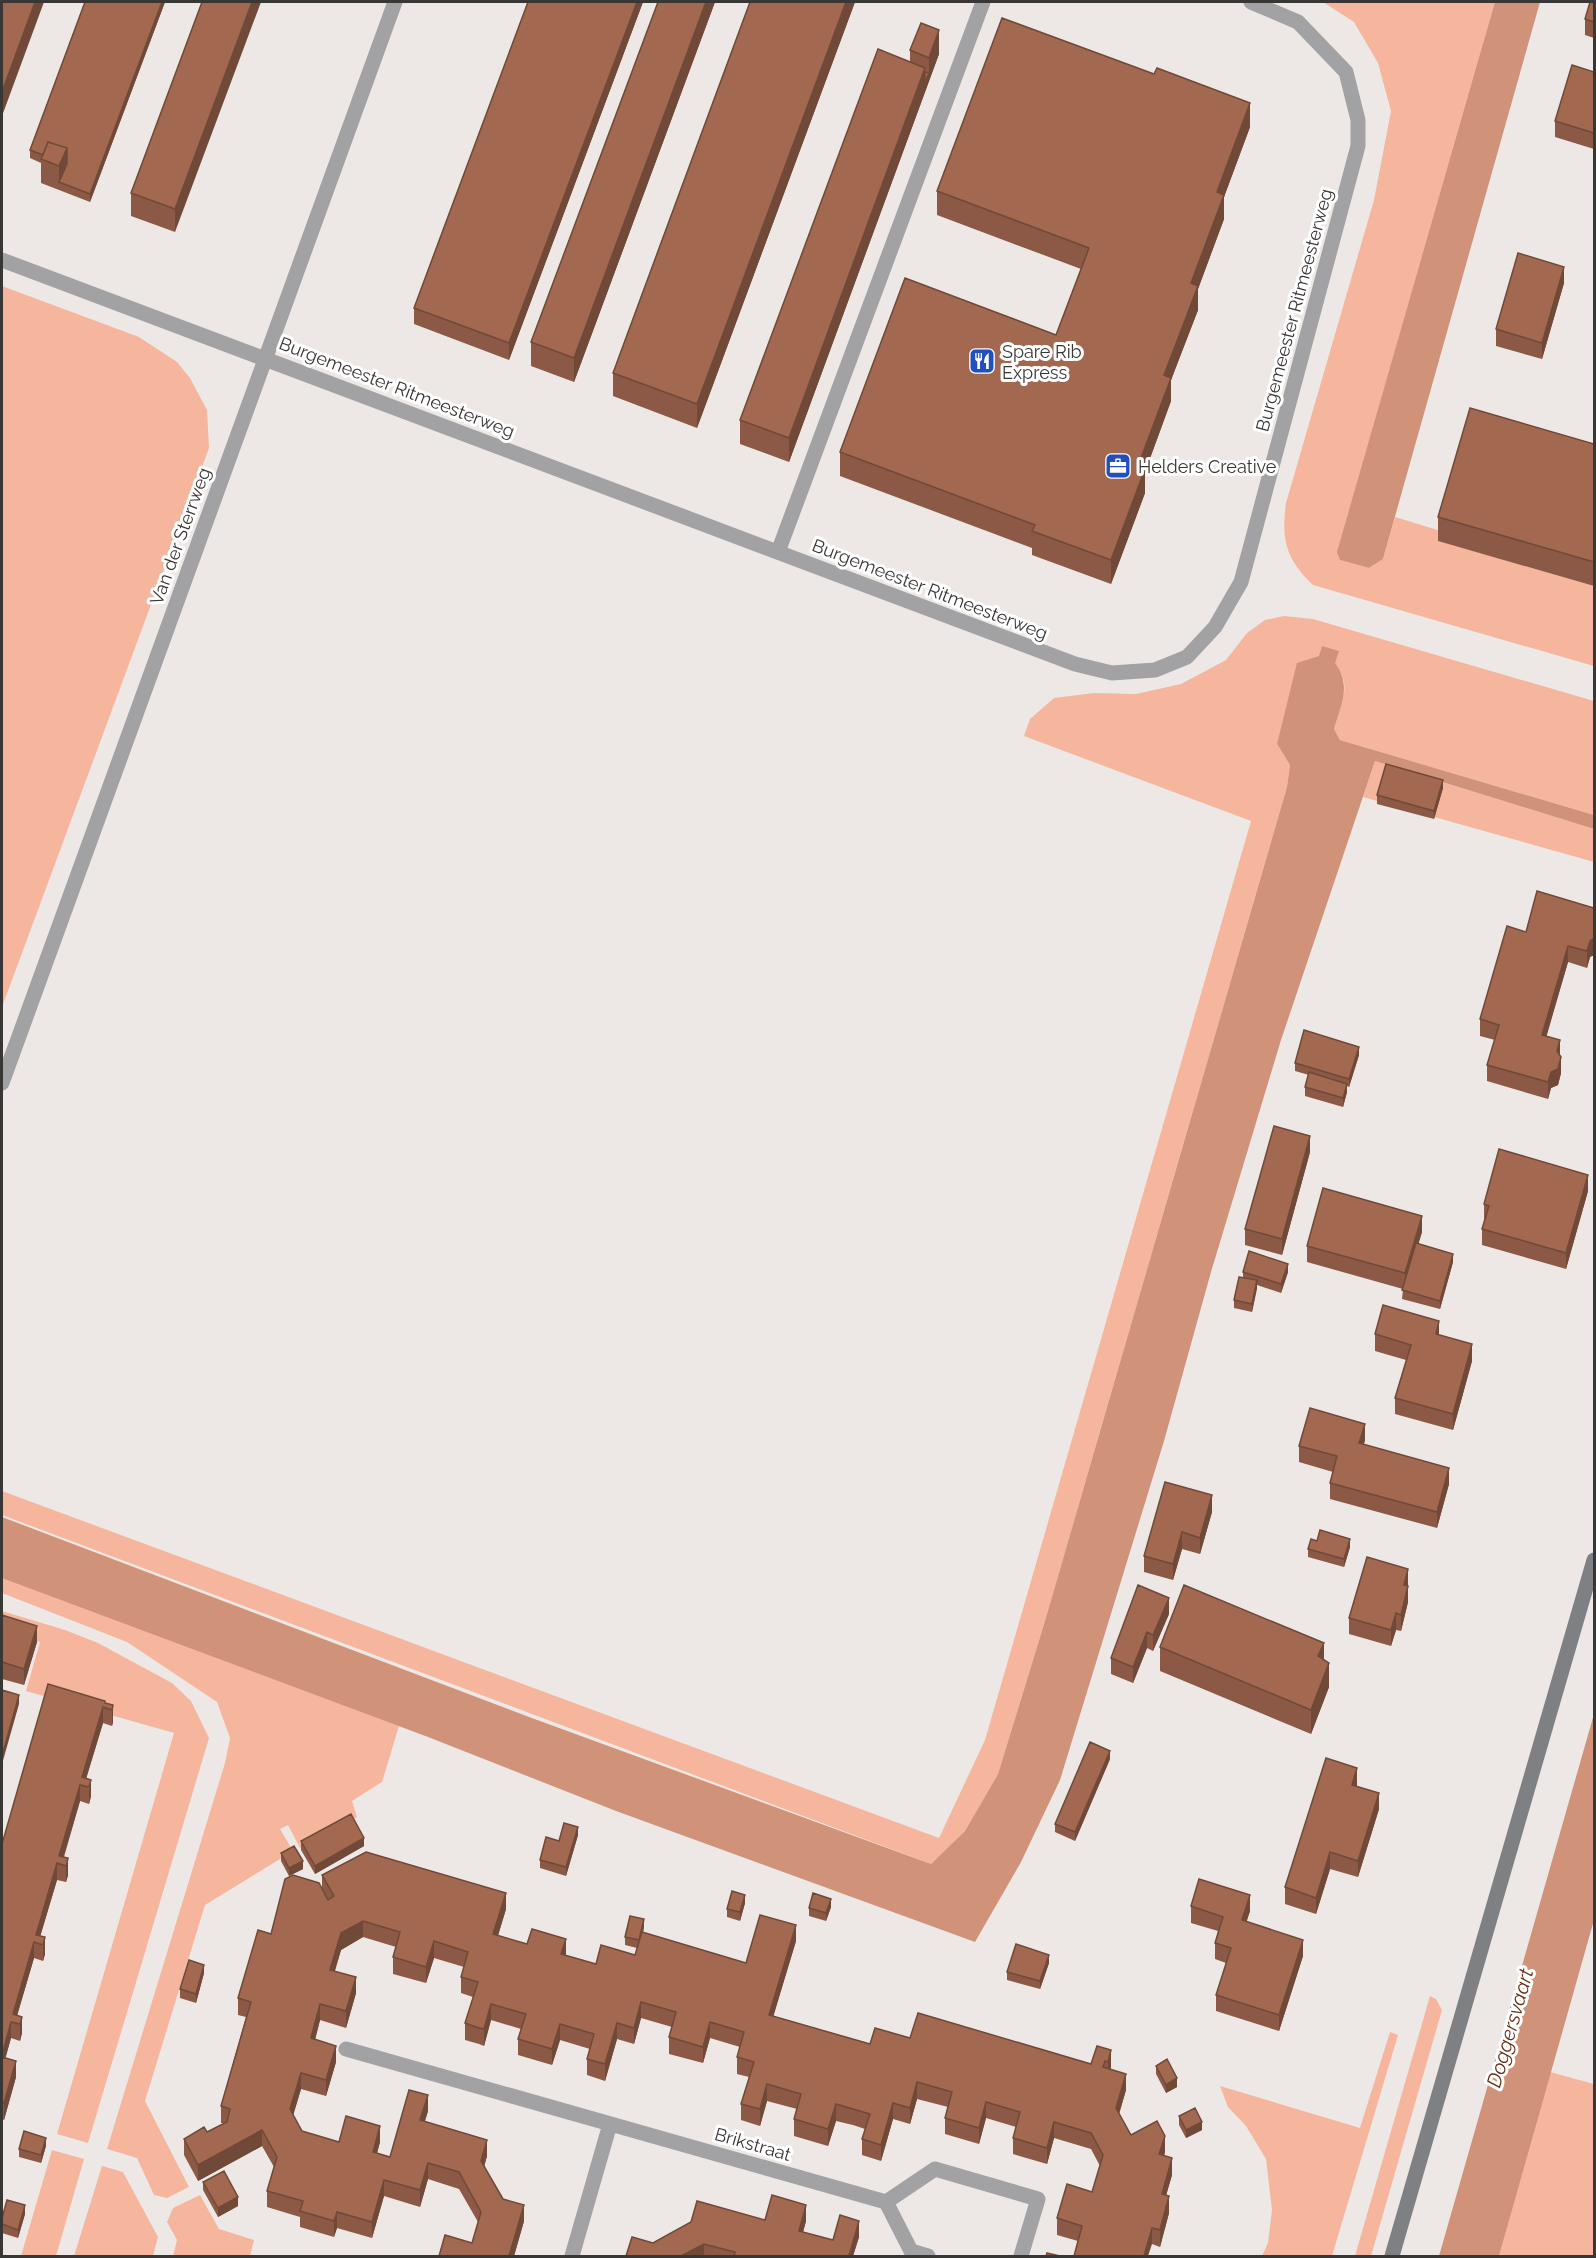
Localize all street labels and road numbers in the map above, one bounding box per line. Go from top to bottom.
street label: Burgemeester Ritmeesterweg [1251,186,1337,434]
street label: Burgemeester Ritmeesterweg [276,332,518,442]
street label: Van der Sterrweg [145,465,215,607]
street label: Burgemeester Ritmeesterweg [809,534,1051,644]
street label: Brikstraat [712,2123,794,2165]

